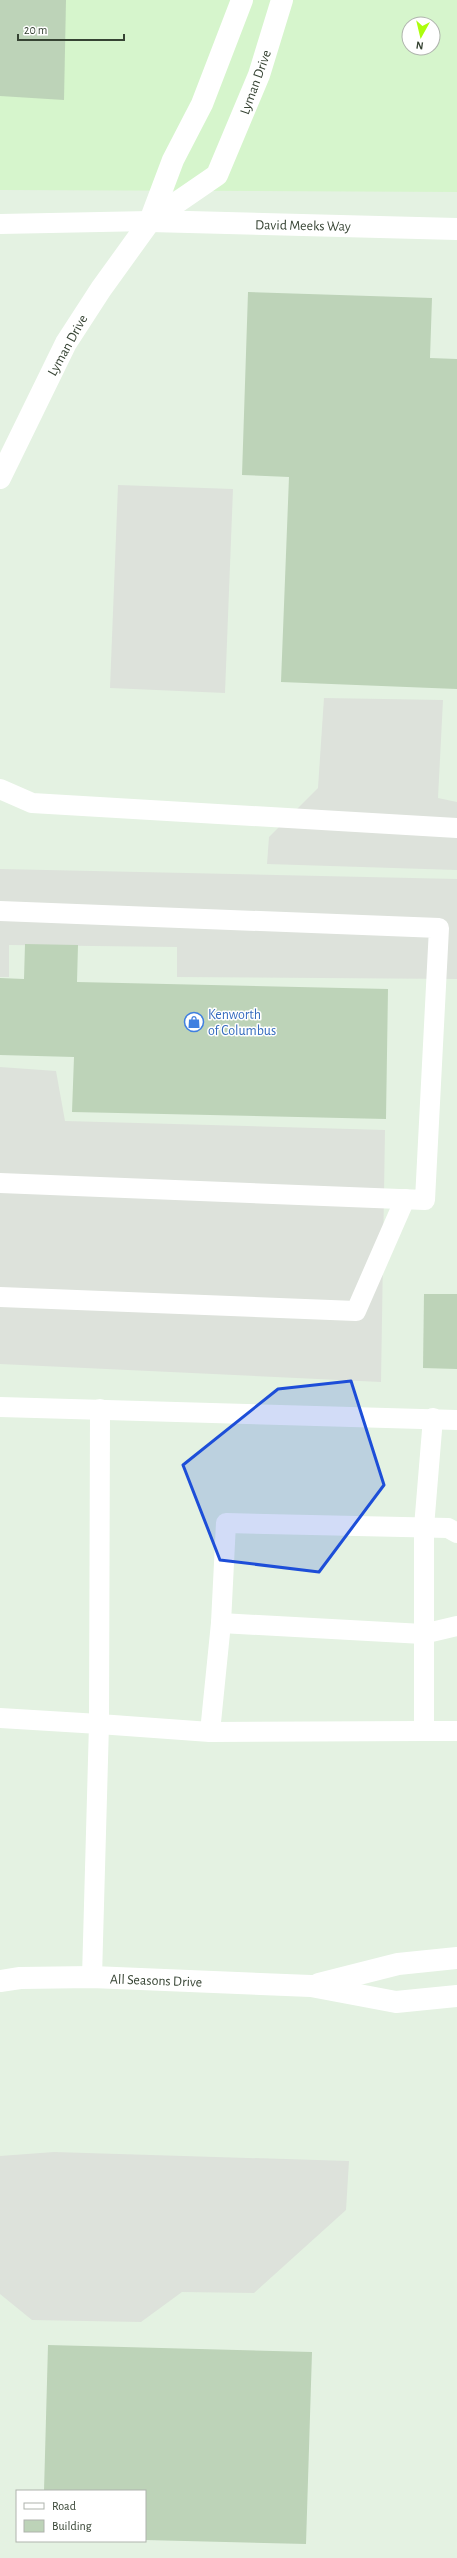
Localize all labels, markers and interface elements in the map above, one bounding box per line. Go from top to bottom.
scale bar [18,16,124,42]
north arrow [401,16,441,56]
text: 20 m [24,24,47,36]
text: N [415,39,424,51]
street label: Lyman Drive [238,48,274,117]
street label: David Meeks Way [255,218,351,234]
street label: Lyman Drive [45,313,90,378]
place label: Kenworth of Columbus [208,1008,276,1038]
shop icon: Kenworth of Columbus [183,1011,205,1033]
street label: All Seasons Drive [110,1972,202,1990]
legend [16,2490,146,2542]
text: Road [52,2500,76,2512]
text: Building [52,2520,92,2532]

